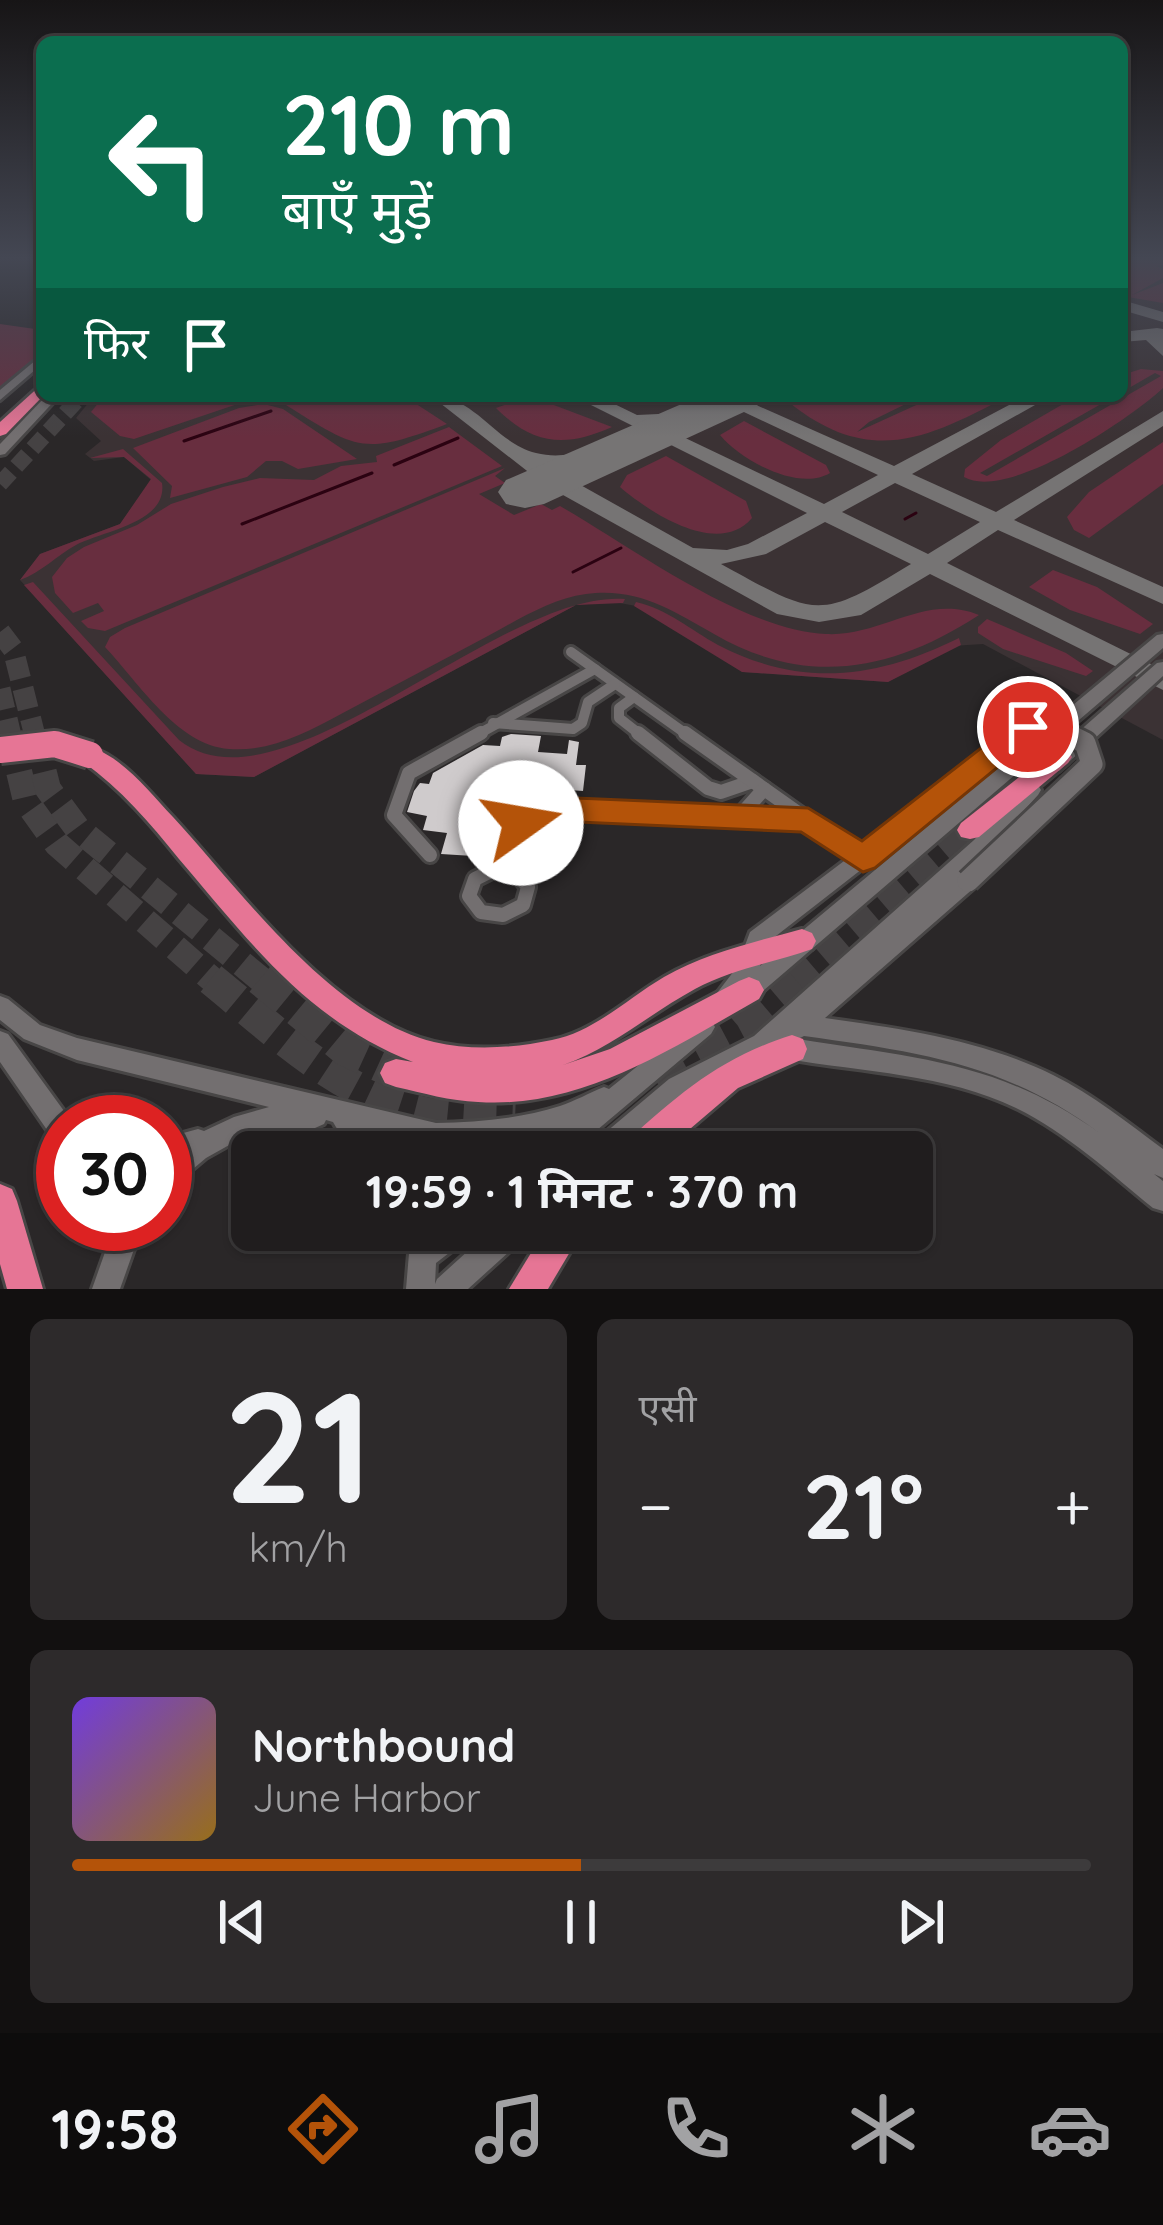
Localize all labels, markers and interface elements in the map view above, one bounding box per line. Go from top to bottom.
text: 210 m [282,71,515,176]
icon: left [84,84,240,240]
text: बाएँ मुड़ें [282,175,433,243]
icon: arrive [173,312,239,378]
text: फिर [84,314,149,370]
pin [977,676,1079,778]
icon: arrive [995,694,1061,760]
position arrow [458,760,584,886]
speed limit sign: 30 [36,1095,192,1251]
text: 19:59 · 1 मिनट · 370 m [366,1163,798,1219]
text: 21 [224,1347,373,1542]
text: एसी [639,1383,697,1432]
text: 21° [803,1449,924,1562]
text: − [639,1464,673,1547]
text: + [1054,1464,1091,1547]
text: km/h [249,1523,348,1572]
text: Northbound [252,1717,515,1773]
text: June Harbor [252,1773,481,1822]
icon: previous [209,1889,275,1955]
icon: pause [548,1889,614,1955]
icon: next [888,1889,954,1955]
icon: directions [281,2087,365,2171]
icon: music [468,2087,552,2171]
icon: phone [654,2087,738,2171]
icon: climate [841,2087,925,2171]
icon: car [1028,2087,1112,2171]
text: 19:58 [51,2095,178,2163]

